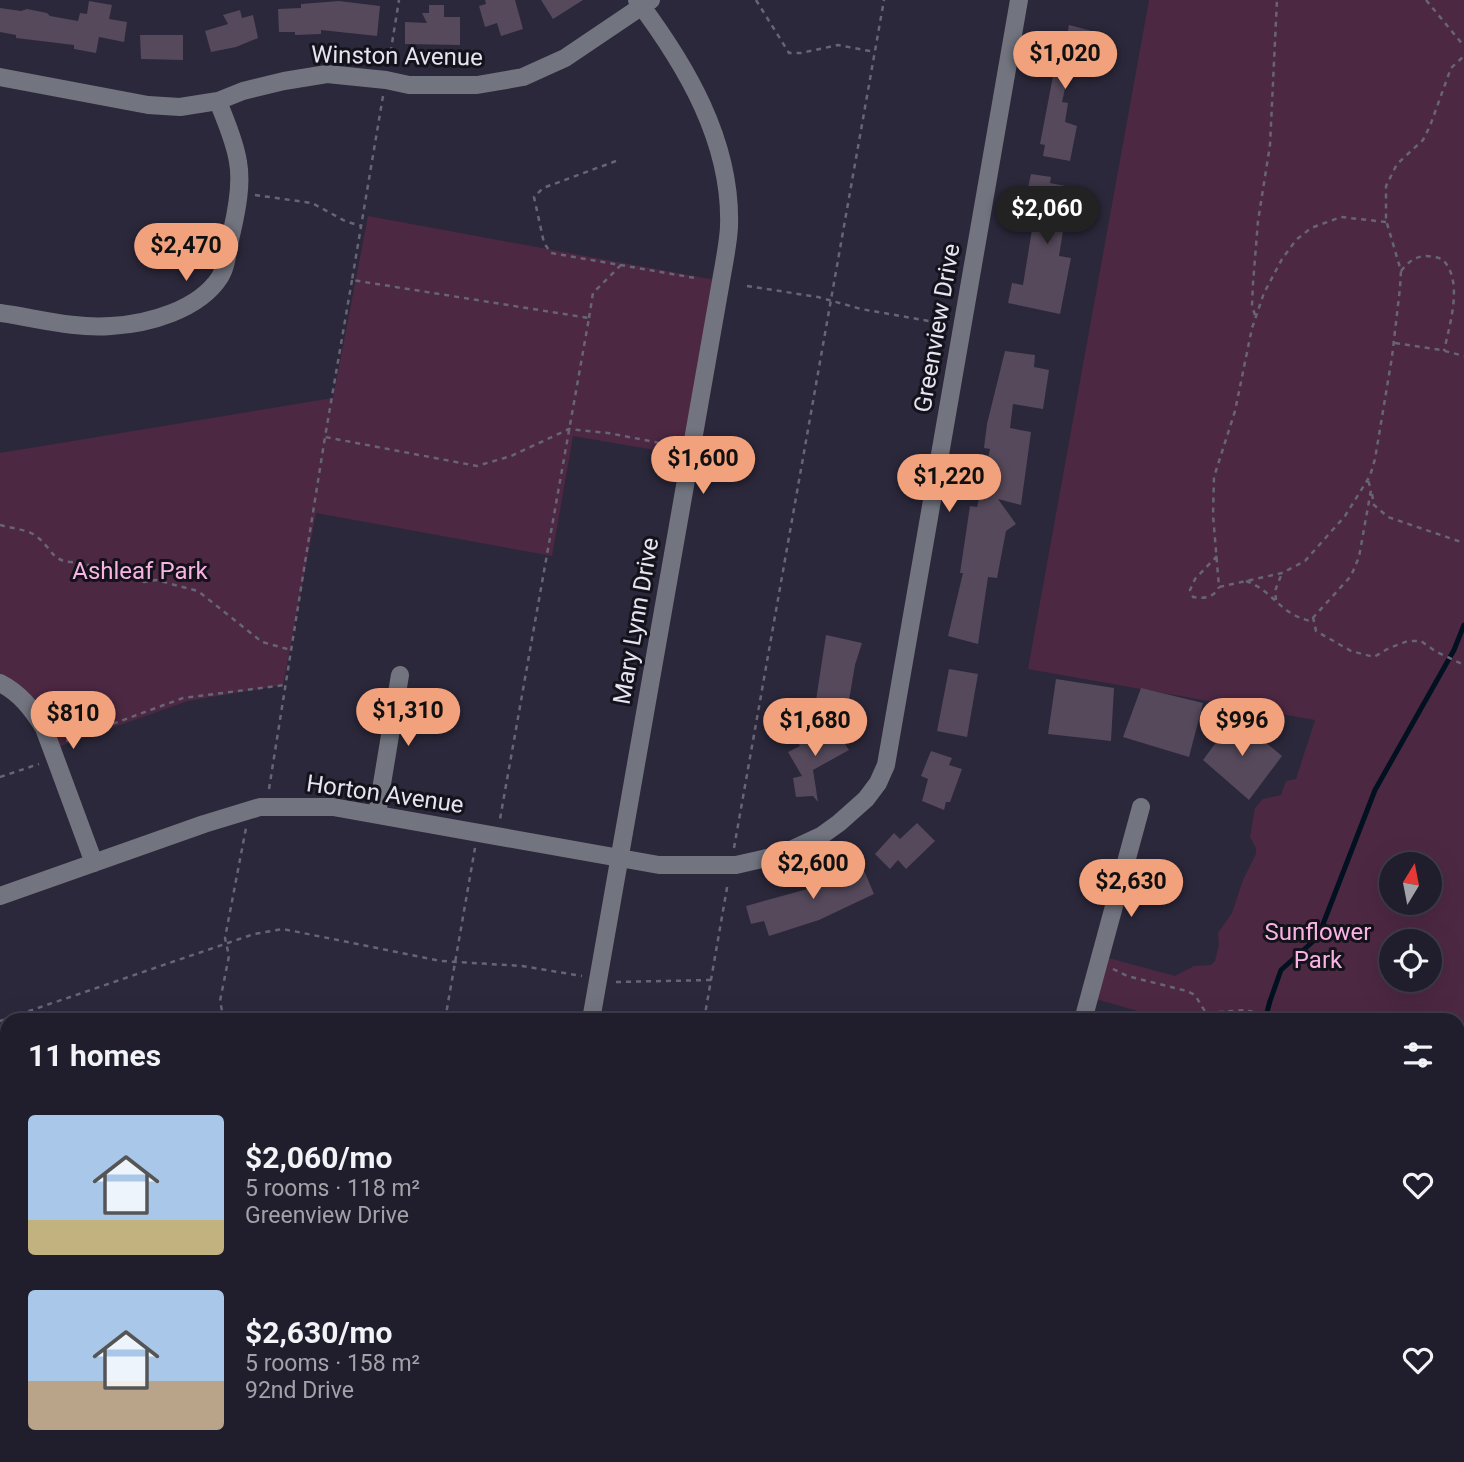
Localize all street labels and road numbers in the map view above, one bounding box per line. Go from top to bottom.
street label: Winston Avenue [311,41,483,71]
street label: Greenview Drive [908,241,966,415]
street label: Mary Lynn Drive [608,535,664,707]
street label: Horton Avenue [305,769,465,819]

